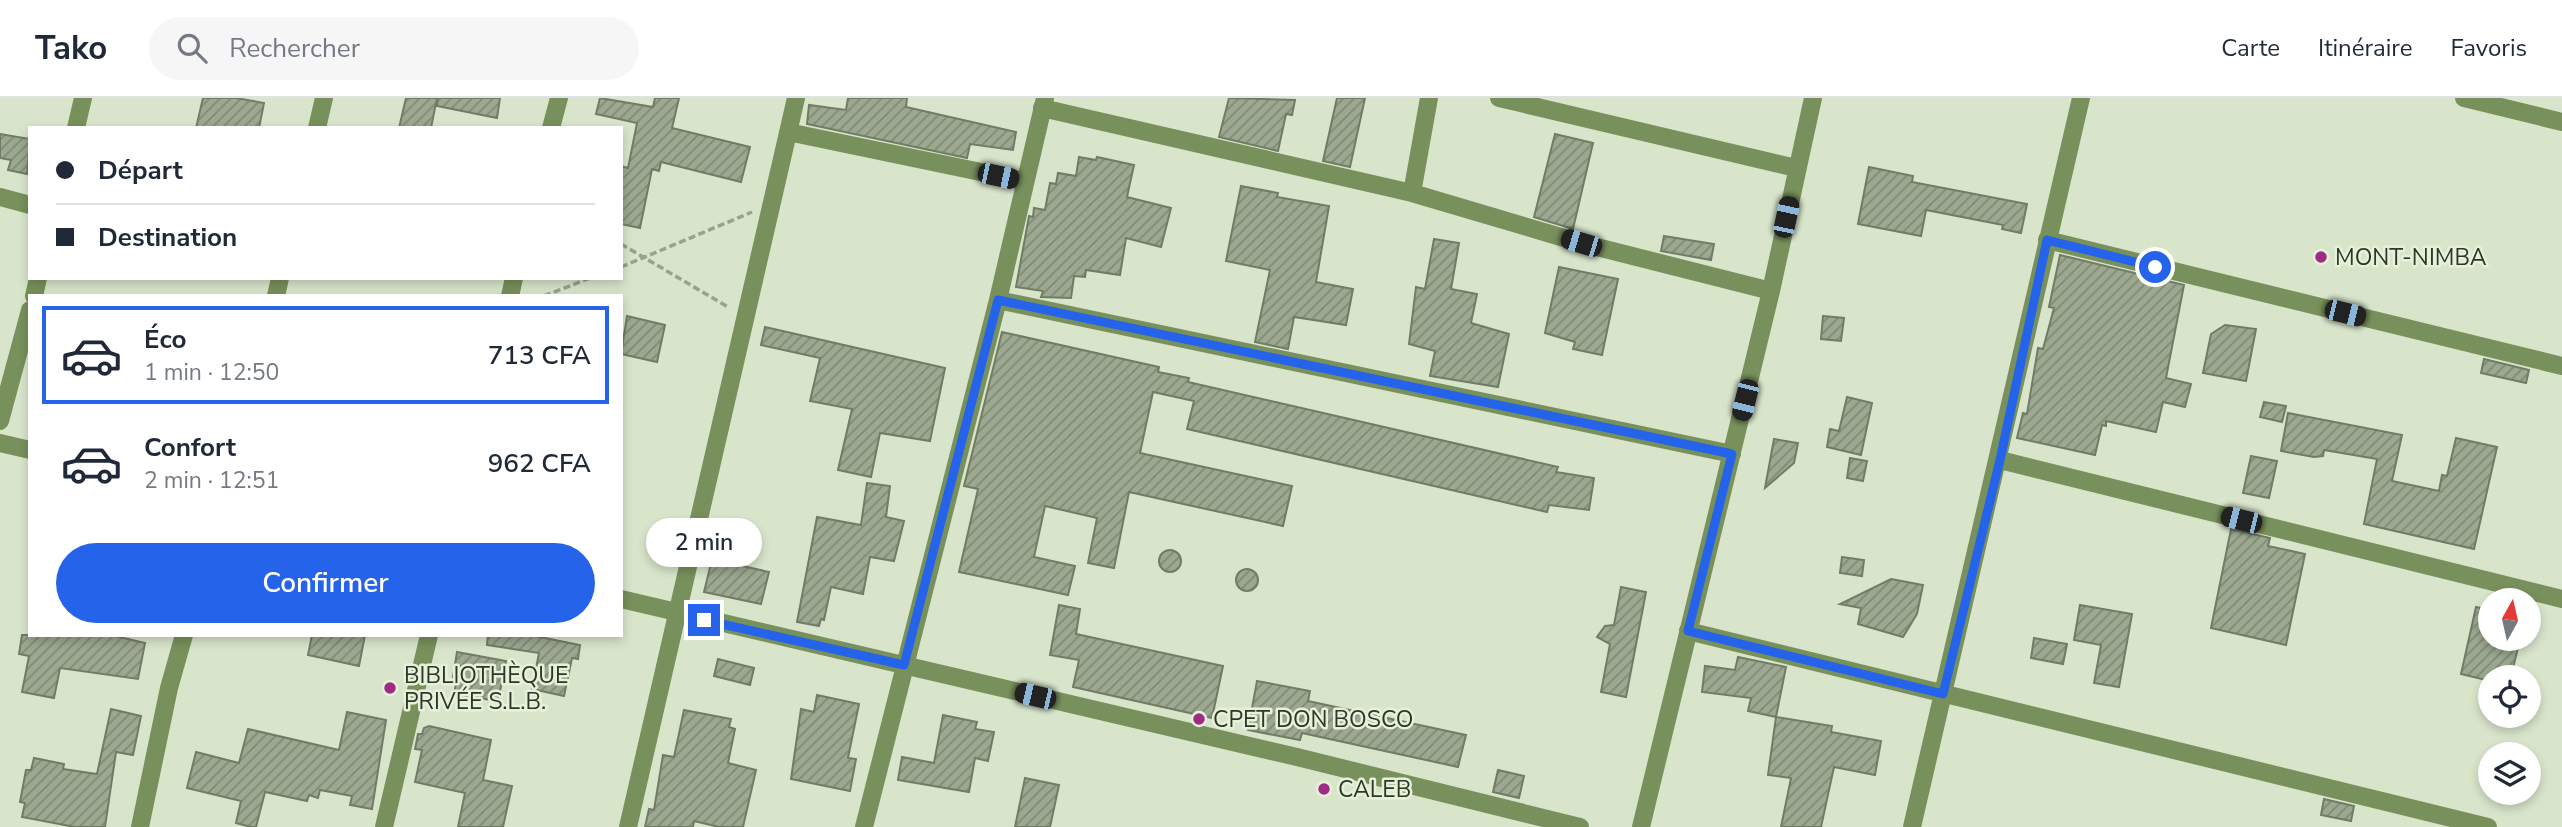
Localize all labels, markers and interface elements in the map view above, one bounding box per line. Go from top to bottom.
search box [149,17,639,80]
text: Tako [35,26,107,71]
icon: search [173,29,211,67]
text: Rechercher [229,31,360,66]
text: Carte [2221,32,2280,64]
text: Itinéraire [2318,32,2412,64]
text: Favoris [2450,32,2527,64]
text: Départ [98,153,183,188]
car [976,161,1021,191]
car [1772,194,1801,240]
text: Destination [98,220,237,255]
car [1558,227,1605,259]
place label: MONT-NIMBA [2335,242,2487,273]
marker: MONT-NIMBA [2313,249,2329,265]
route start [2139,251,2171,283]
car [2323,298,2368,328]
text: Éco [144,322,186,357]
icon: car [60,324,123,387]
text: 713 CFA [488,338,591,373]
text: 1 min · 12:50 [144,357,279,388]
car [1730,377,1761,423]
text: Confort [144,430,236,465]
icon: car [60,432,123,495]
text: 962 CFA [488,446,591,481]
text: 2 min · 12:51 [144,465,279,496]
car [2219,505,2264,535]
callout: 2 min [646,518,762,568]
text: 2 min [675,527,733,558]
button: Confirmer [56,543,595,623]
north arrow [2478,588,2541,651]
map controls [2478,588,2541,805]
route end [688,604,720,636]
place label: BIBLIOTHÈQUE PRIVÉE S.L.B. [404,660,568,717]
button: locate [2478,665,2541,728]
marker: BIBLIOTHÈQUE PRIVÉE S.L.B. [382,680,398,696]
car [1013,681,1058,711]
place label: CPET DON BOSCO [1213,704,1414,735]
marker: CPET DON BOSCO [1191,711,1207,727]
button: layers [2478,742,2541,805]
place label: CALEB [1338,774,1411,805]
marker: CALEB [1316,781,1332,797]

